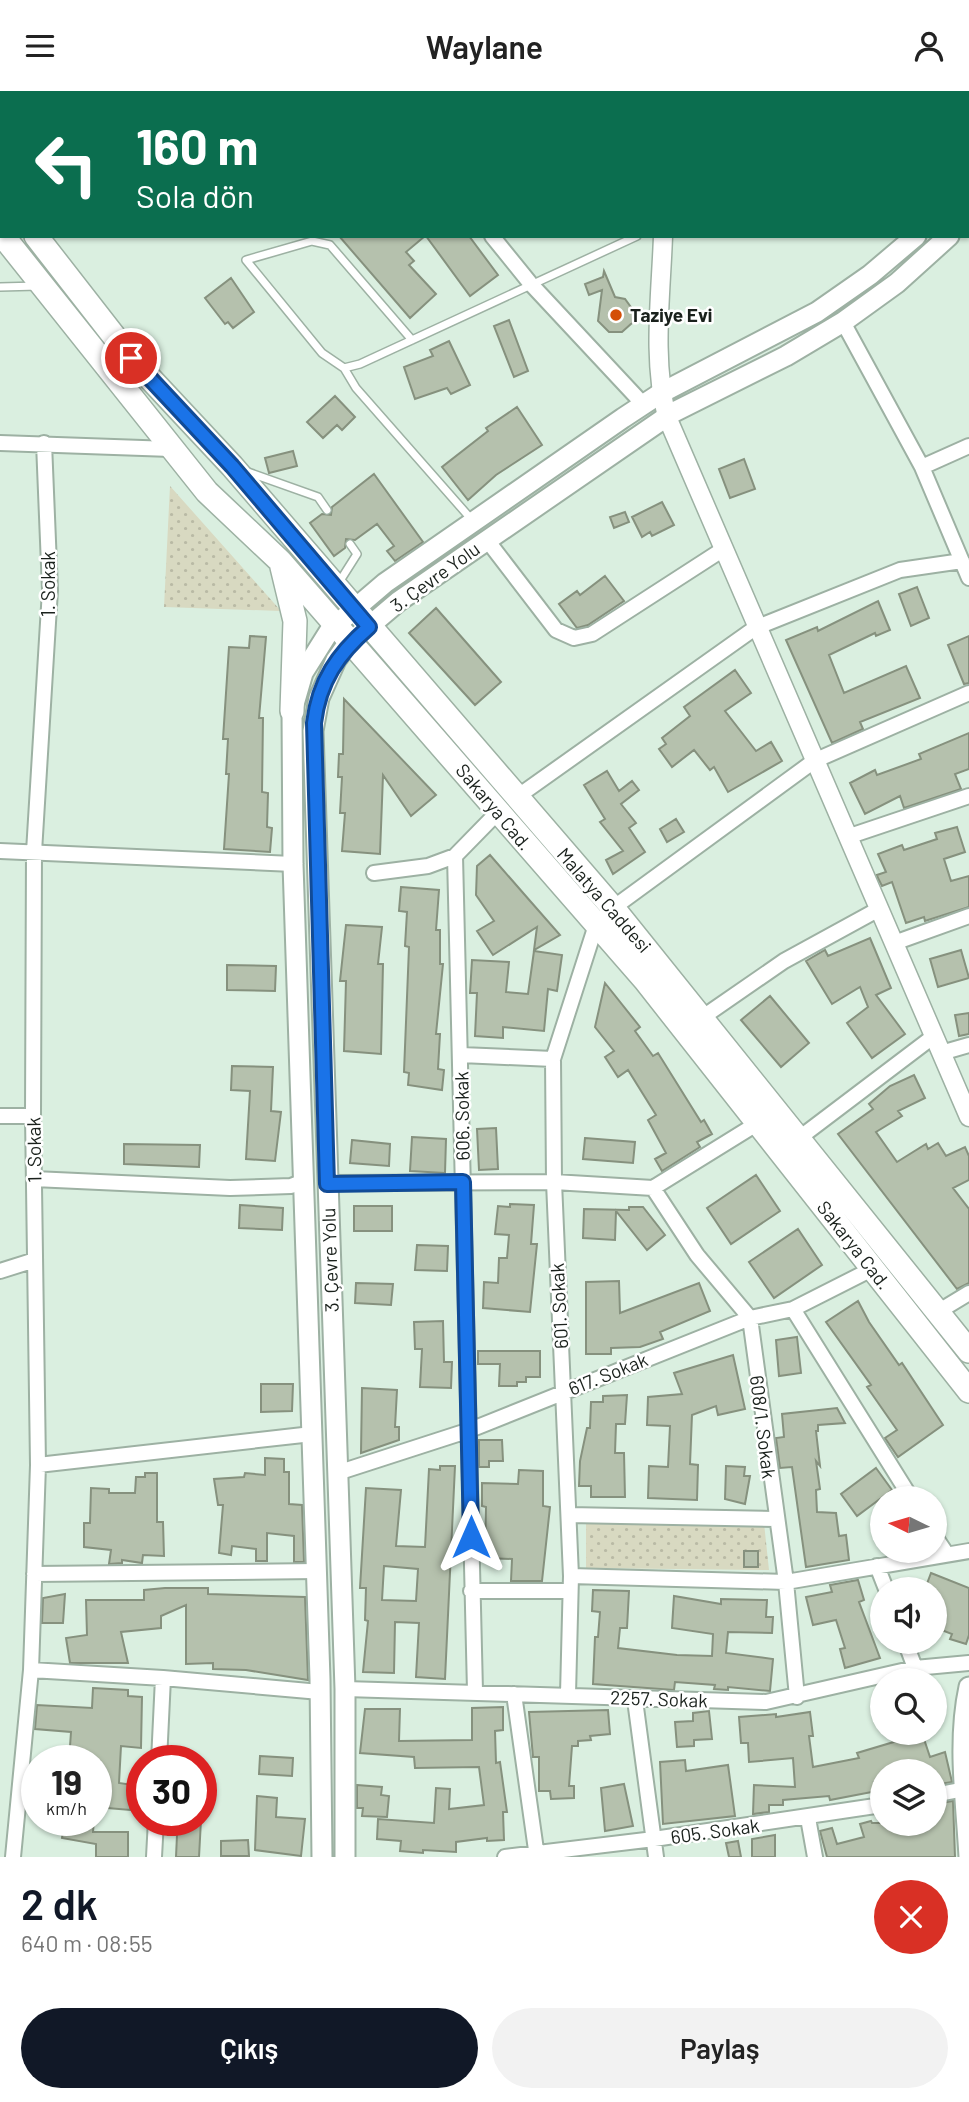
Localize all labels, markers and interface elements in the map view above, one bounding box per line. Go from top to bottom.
icon: menu [21,27,59,65]
text: Waylane [426,27,543,65]
icon: person [910,27,948,65]
text: 160 m [136,116,258,175]
icon: left [21,119,112,210]
text: Sola dön [136,176,254,214]
place label: Taziye Evi [630,303,712,326]
marker: Taziye Evi [608,307,624,323]
pin [101,328,161,388]
icon: arrive [112,339,150,377]
street label: 3. Çevre Yolu [386,537,484,617]
street label: 1. Sokak [36,551,59,617]
street label: Sakarya Cad. [451,759,537,855]
street label: Malatya Caddesi [553,843,656,957]
street label: 606. Sokak [449,1071,474,1161]
street label: 1. Sokak [21,1117,46,1183]
street label: Sakarya Cad. [813,1196,896,1294]
street label: 3. Çevre Yolu [316,1207,343,1313]
street label: 601. Sokak [545,1263,572,1349]
street label: 617. Sokak [565,1347,651,1400]
street label: 608/1. Sokak [746,1374,781,1480]
north arrow [870,1486,947,1563]
map controls [870,1486,947,1836]
position arrow [434,1500,508,1574]
button: sound [870,1577,947,1654]
button: search [870,1668,947,1745]
street label: 2257. Sokak [610,1685,708,1712]
speed limit sign: 30 [126,1745,217,1836]
button: layers [870,1759,947,1836]
text: 19 [51,1760,82,1802]
text: km/h [46,1797,87,1819]
street label: 605. Sokak [669,1813,761,1848]
text: 2 dk [21,1878,98,1928]
button: close [874,1880,948,1954]
text: 640 m · 08:55 [21,1929,153,1957]
button: Çıkış [21,2008,478,2088]
button: Paylaş [492,2008,948,2088]

